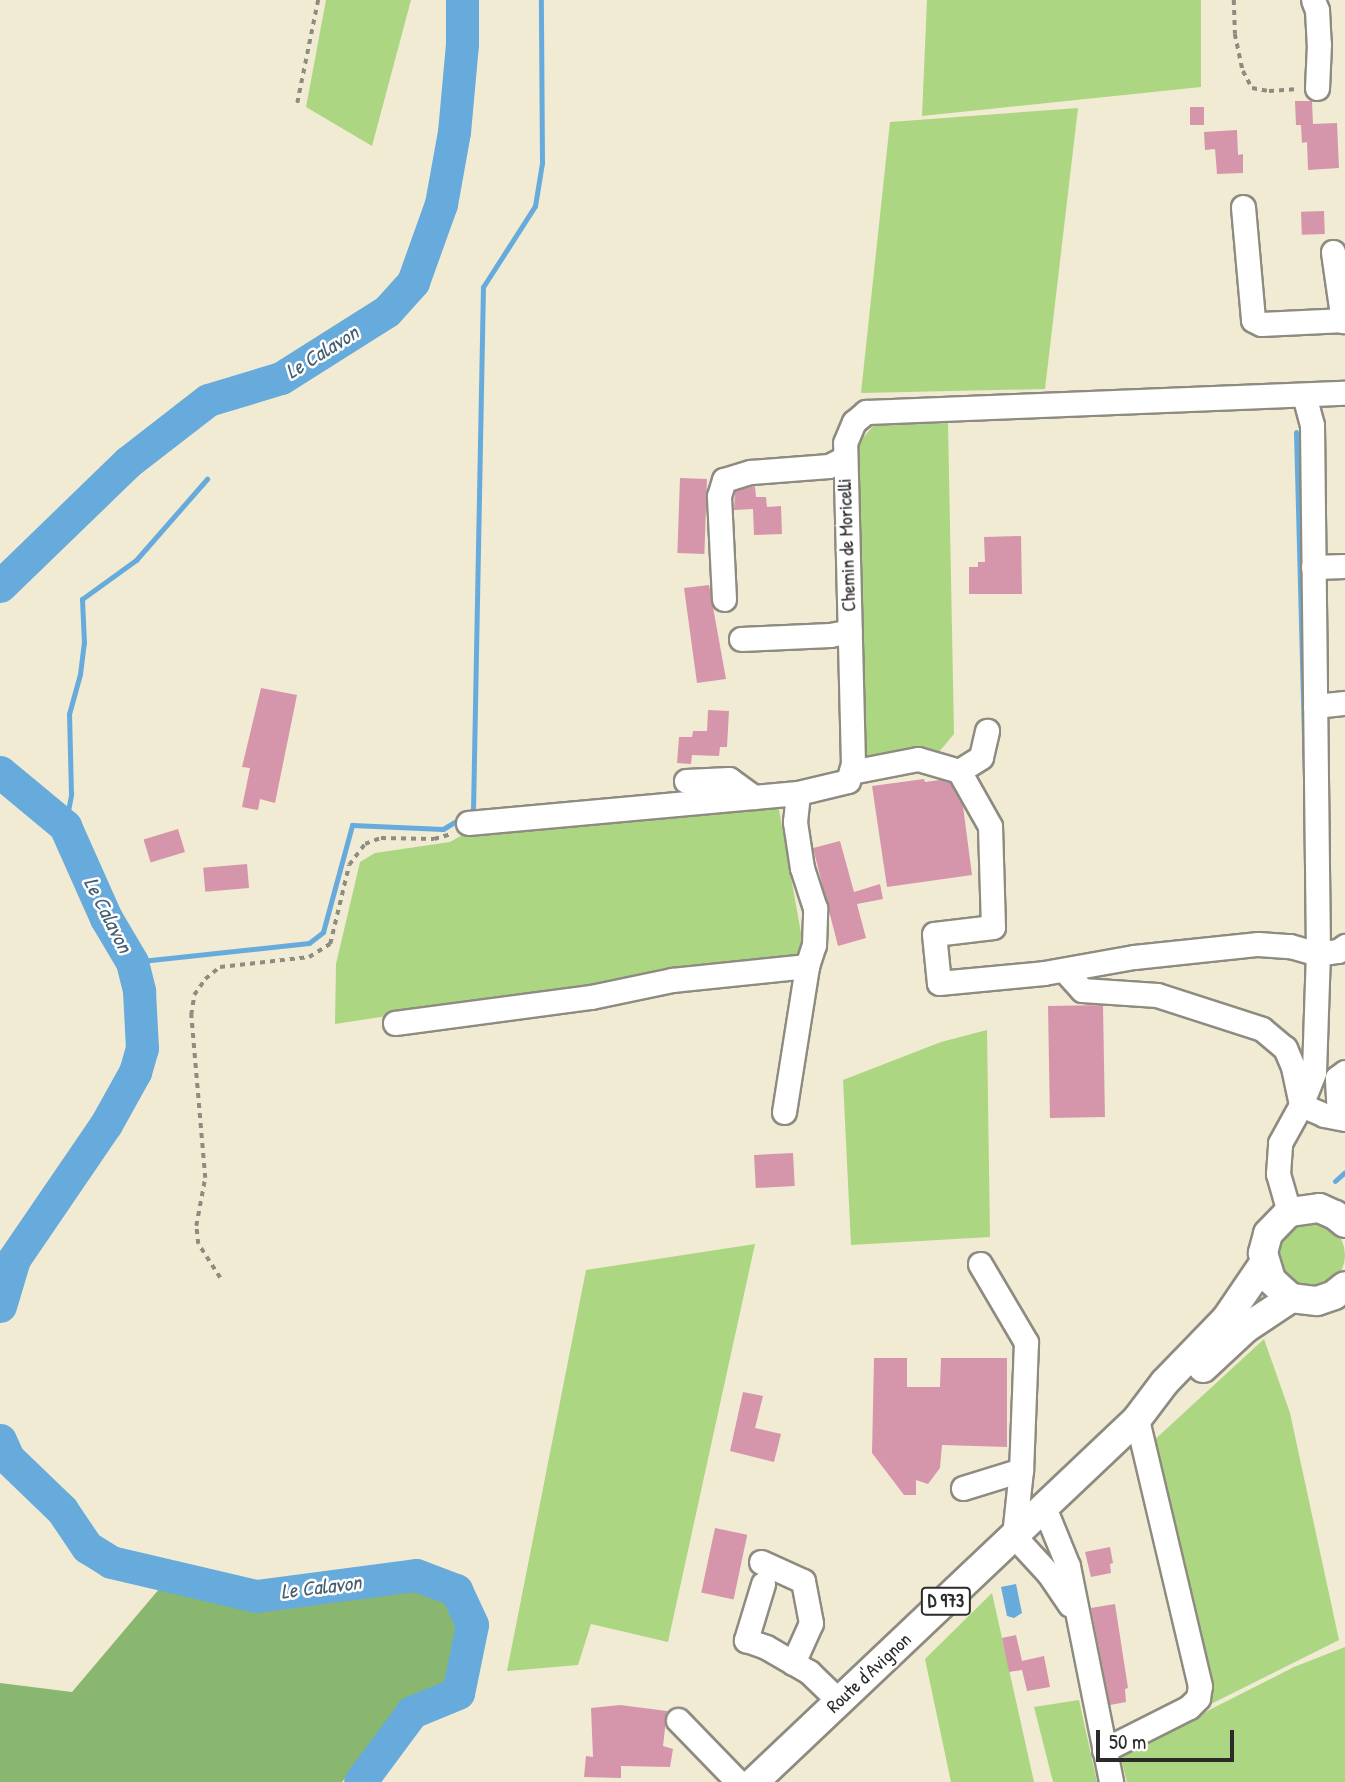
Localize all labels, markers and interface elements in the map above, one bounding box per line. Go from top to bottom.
water label: Le Calavon [281,320,363,384]
street label: Chemin de Moricelli [833,478,861,612]
water label: Le Calavon [78,873,138,957]
water label: Le Calavon [279,1570,363,1604]
road number: D 973 [920,1586,972,1616]
street label: Route d'Avignon [822,1628,916,1718]
scale bar [1100,1716,1238,1760]
text: 50 m [1109,1727,1146,1756]

